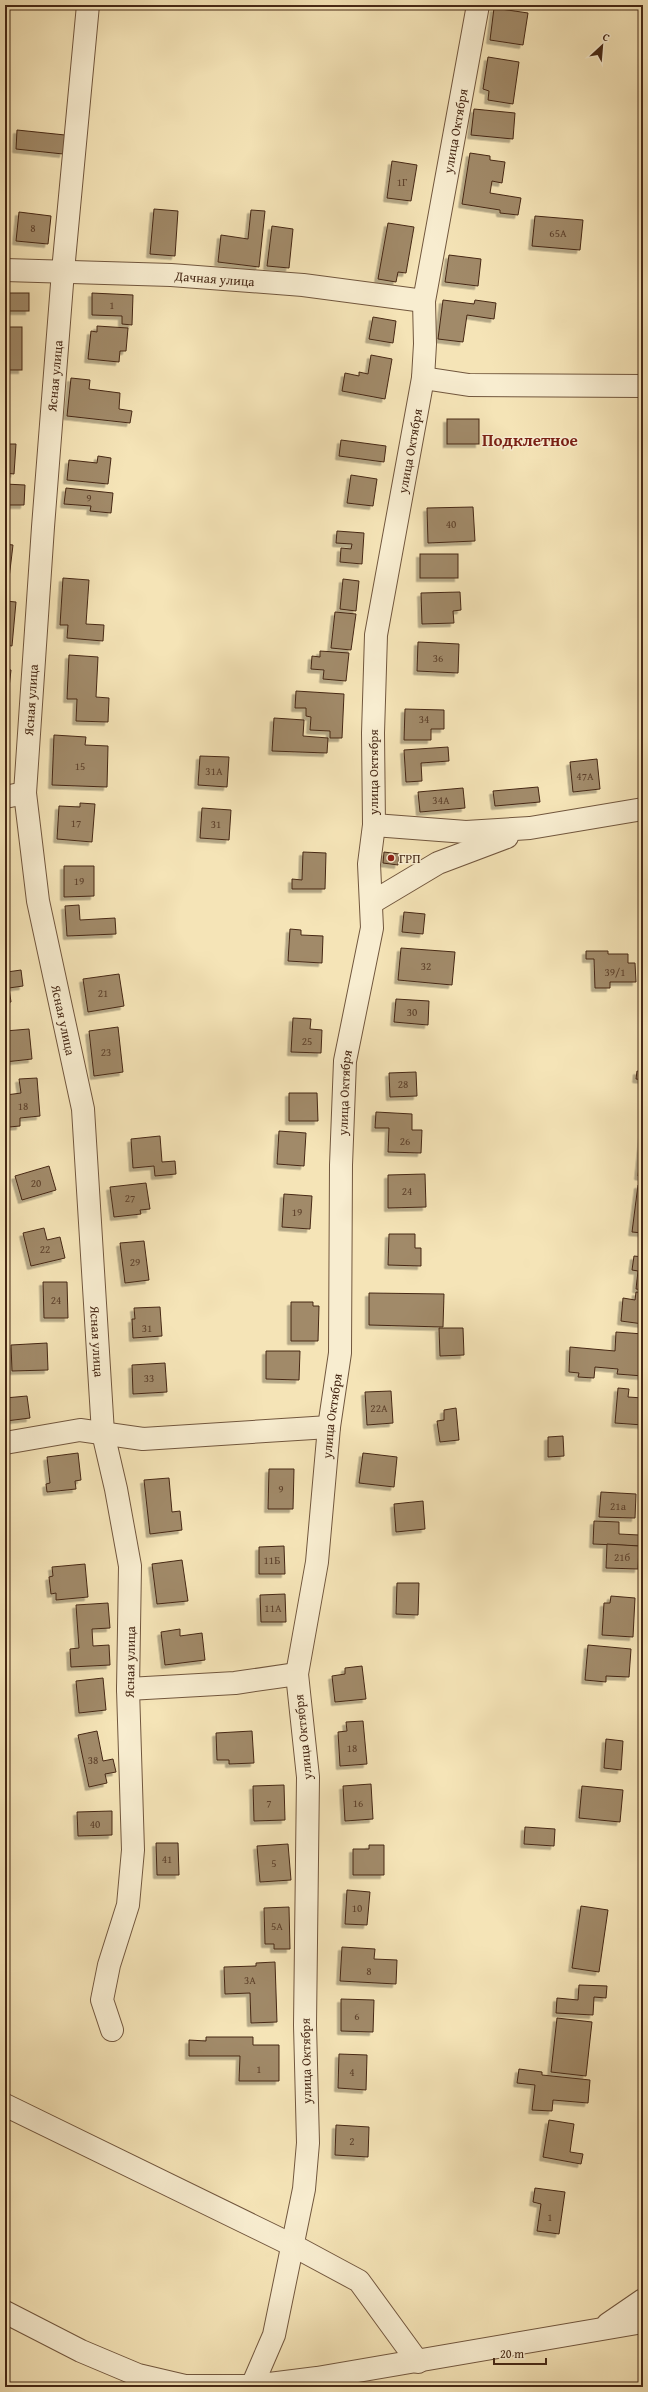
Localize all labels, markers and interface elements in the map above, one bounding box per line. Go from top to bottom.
north arrow [582,26,622,66]
text: С [600,28,613,46]
street label: улица Октября [438,87,472,176]
house number: 1Г [397,174,408,190]
house number: 8 [30,220,36,236]
house number: 65А [549,225,567,241]
street label: Дачная улица [173,266,256,291]
house number: 1 [109,297,115,313]
street label: Ясная улица [42,339,68,414]
street label: улица Октября [392,406,427,496]
district label: Подклетное [482,427,578,452]
house number: 9 [86,490,92,506]
house number: 40 [446,516,456,532]
house number: 36 [433,650,443,666]
street label: Ясная улица [19,663,43,737]
house number: 34 [419,711,429,727]
street label: улица Октября [364,729,383,816]
house number: 15 [75,758,85,774]
house number: 31А [205,763,223,779]
house number: 47А [576,768,594,784]
house number: 34А [432,792,450,808]
house number: 17 [71,815,81,831]
house number: 31 [211,816,221,832]
place label: ГРП [399,849,421,868]
marker: ГРП [386,853,396,863]
house number: 19 [74,873,84,889]
house number: 32 [421,958,431,974]
house number: 39/1 [604,964,626,980]
street label: Ясная улица [47,982,81,1058]
house number: 21 [98,985,108,1001]
house number: 30 [407,1004,417,1020]
house number: 25 [302,1033,312,1049]
house number: 23 [101,1044,111,1060]
street label: улица Октября [333,1048,357,1137]
house number: 28 [398,1076,408,1092]
house number: 18 [18,1098,28,1114]
house number: 26 [400,1133,410,1149]
house number: 20 [31,1175,41,1191]
house number: 24 [402,1183,412,1199]
house number: 27 [125,1190,135,1206]
house number: 19 [292,1204,302,1220]
house number: 22 [40,1241,50,1257]
house number: 29 [130,1254,140,1270]
house number: 24 [51,1292,61,1308]
street label: Ясная улица [86,1304,109,1379]
house number: 31 [142,1320,152,1336]
house number: 33 [144,1370,154,1386]
street label: улица Октября [317,1372,346,1460]
house number: 22А [370,1400,388,1416]
house number: 9 [278,1481,284,1497]
house number: 21а [610,1498,627,1514]
house number: 21б [614,1549,630,1565]
house number: 11Б [264,1552,280,1568]
house number: 11А [264,1600,282,1616]
street label: Ясная улица [120,1625,140,1699]
street label: улица Октября [289,1693,317,1782]
house number: 18 [347,1740,357,1756]
house number: 38 [88,1752,98,1768]
house number: 7 [266,1795,272,1811]
house number: 16 [353,1795,363,1811]
house number: 40 [90,1816,100,1832]
house number: 41 [162,1851,172,1867]
house number: 5 [271,1855,277,1871]
house number: 10 [352,1900,362,1916]
house number: 5А [271,1918,283,1934]
house number: 8 [366,1963,372,1979]
house number: 3А [244,1972,256,1988]
house number: 6 [354,2008,360,2024]
street label: улица Октября [296,2018,316,2105]
house number: 1 [256,2061,262,2077]
house number: 4 [349,2064,355,2080]
house number: 2 [349,2133,355,2149]
house number: 1 [547,2209,553,2225]
scale bar [494,2340,546,2366]
text: 20 m [500,2345,524,2362]

